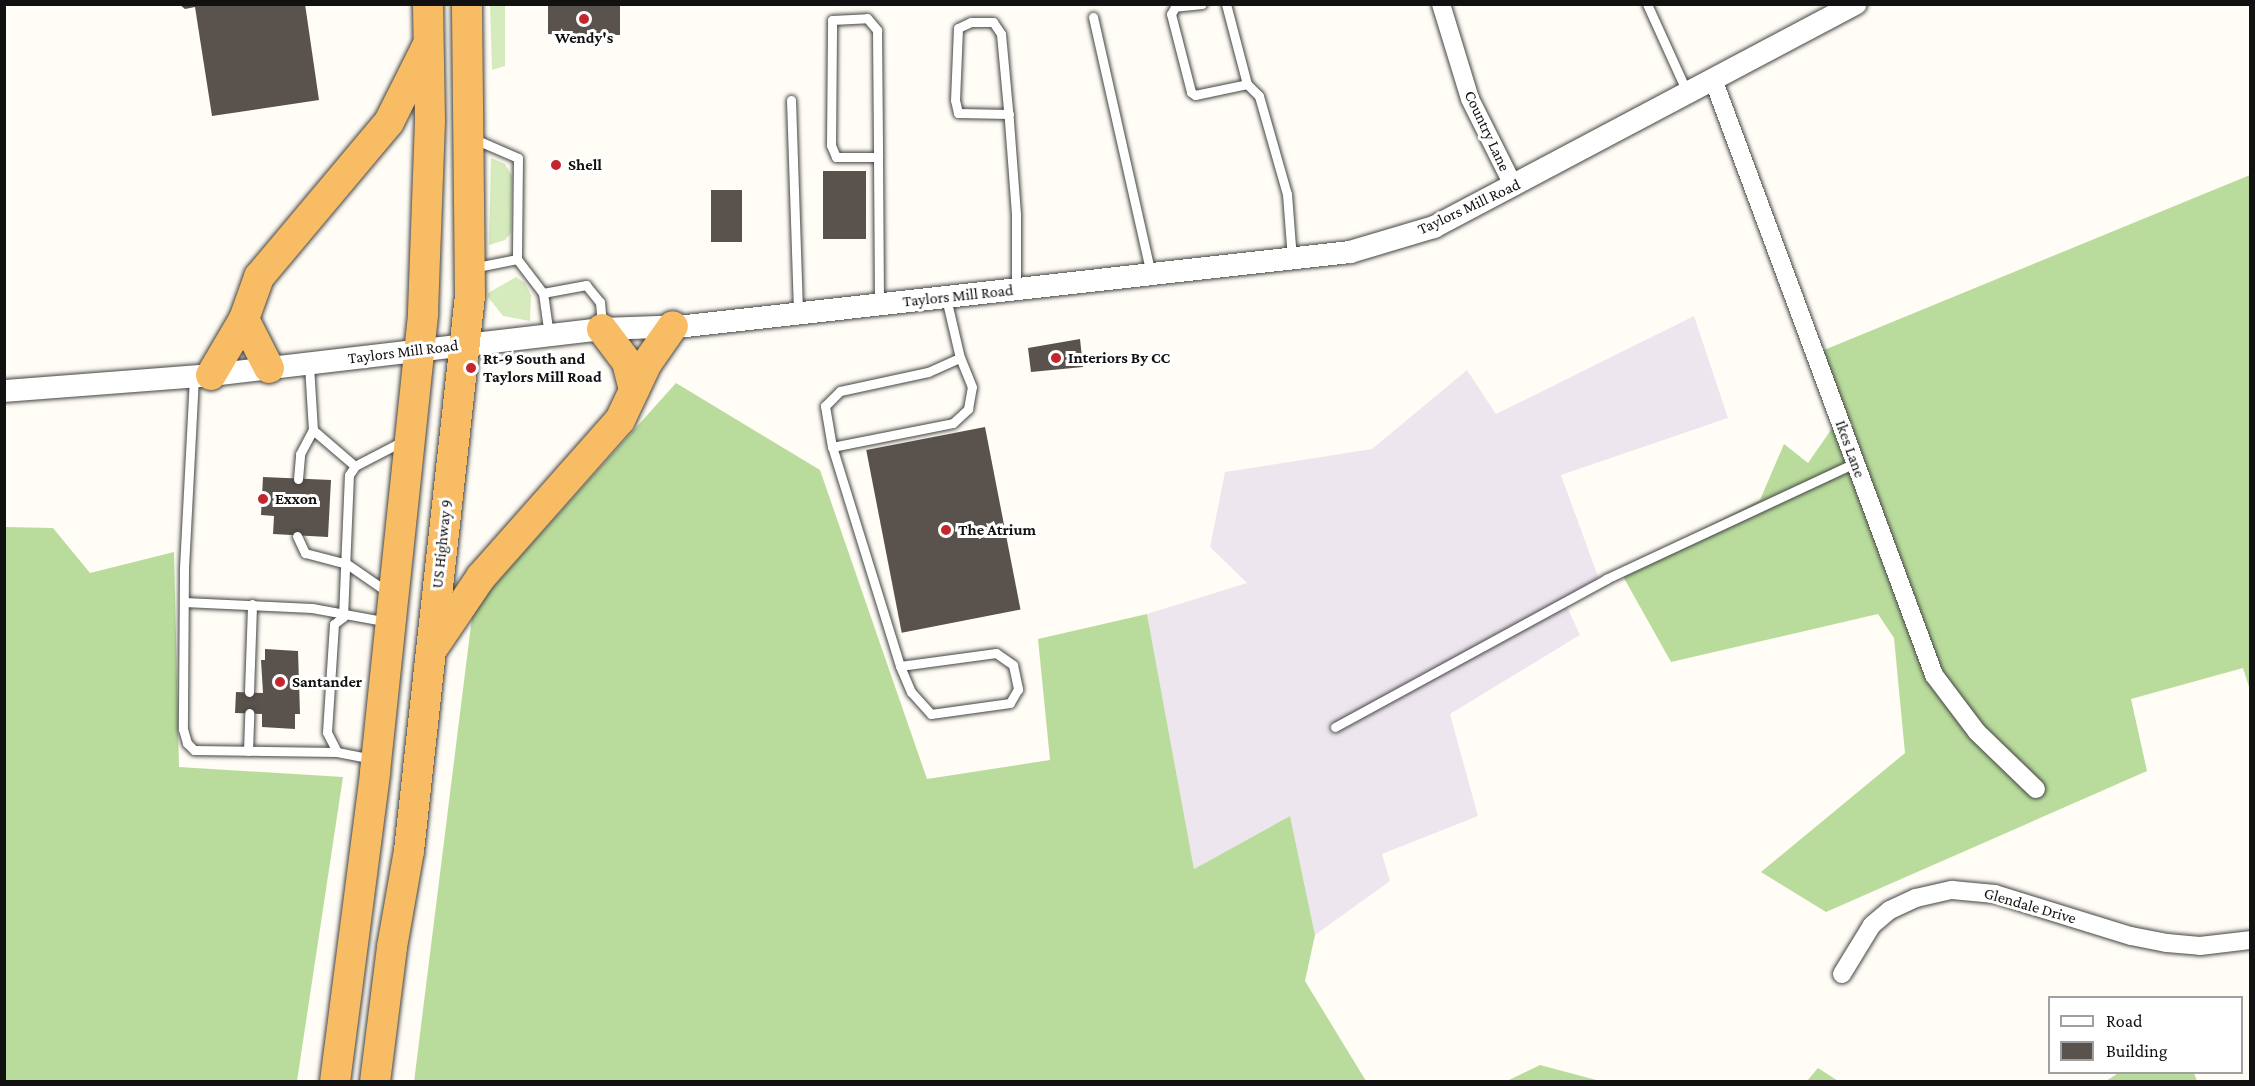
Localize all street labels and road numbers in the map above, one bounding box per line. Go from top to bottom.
street label: Country Lane [1460,88,1514,174]
street label: Taylors Mill Road [1415,175,1523,239]
street label: Taylors Mill Road [902,281,1014,311]
street label: Taylors Mill Road [347,336,459,368]
street label: Ikes Lane [1831,418,1869,480]
street label: US Highway 9 [428,499,456,589]
street label: Glendale Drive [1982,884,2078,928]

